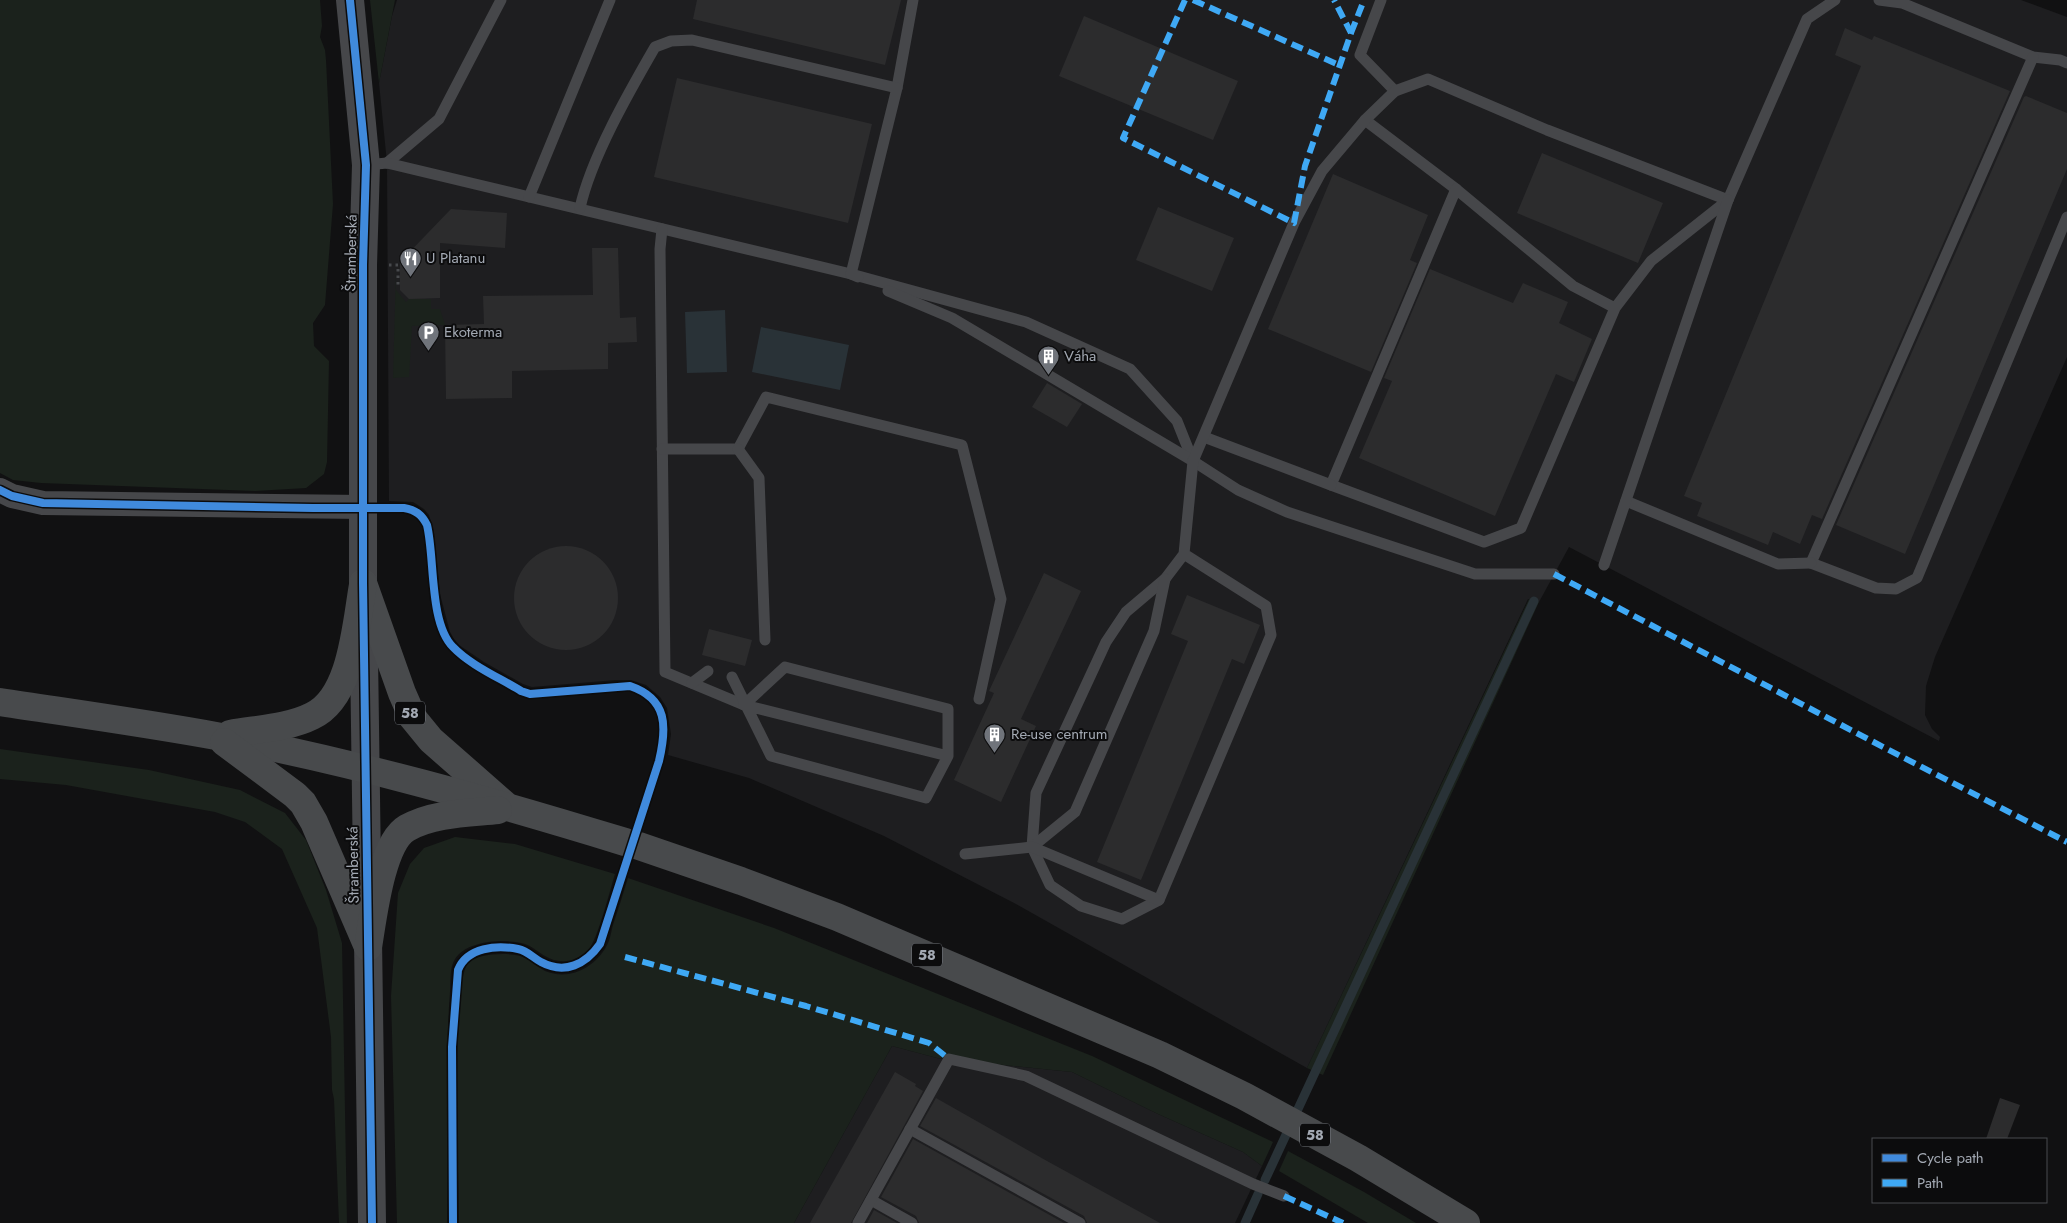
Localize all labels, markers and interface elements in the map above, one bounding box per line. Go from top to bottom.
street label: Štramberská [339,214,363,292]
restaurant icon: U Platanu [398,246,422,277]
place label: U Platanu [426,247,485,269]
parking icon: Ekoterma [416,320,440,351]
place label: Ekoterma [444,321,502,343]
building icon: Váha [1036,344,1060,375]
place label: Váha [1064,345,1096,367]
road number: 58 [395,701,425,724]
building icon: Re-use centrum [983,722,1007,753]
place label: Re-use centrum [1011,723,1108,745]
street label: Štramberská [341,826,365,904]
road number: 58 [912,944,942,966]
road number: 58 [1300,1124,1330,1146]
legend [1872,1138,2047,1203]
text: Cycle path [1917,1147,1984,1169]
text: Path [1917,1172,1943,1194]

